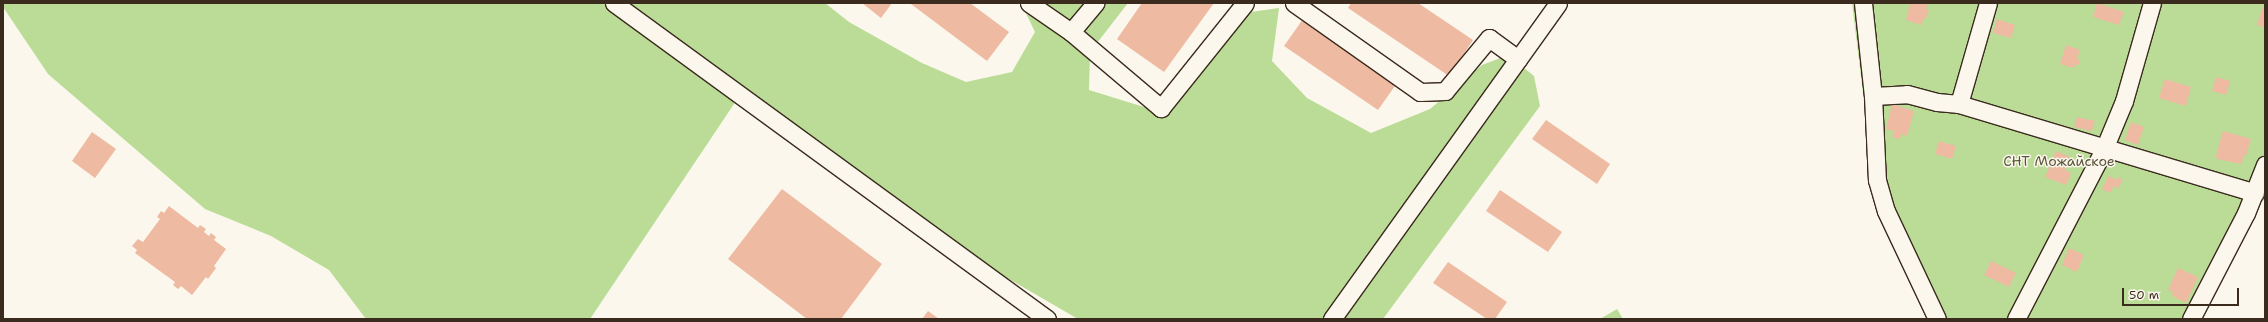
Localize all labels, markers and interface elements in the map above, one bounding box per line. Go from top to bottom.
park label: СНТ Можайское [2003,153,2115,169]
scale bar [2124,280,2241,306]
text: 50 m [2129,287,2159,303]

